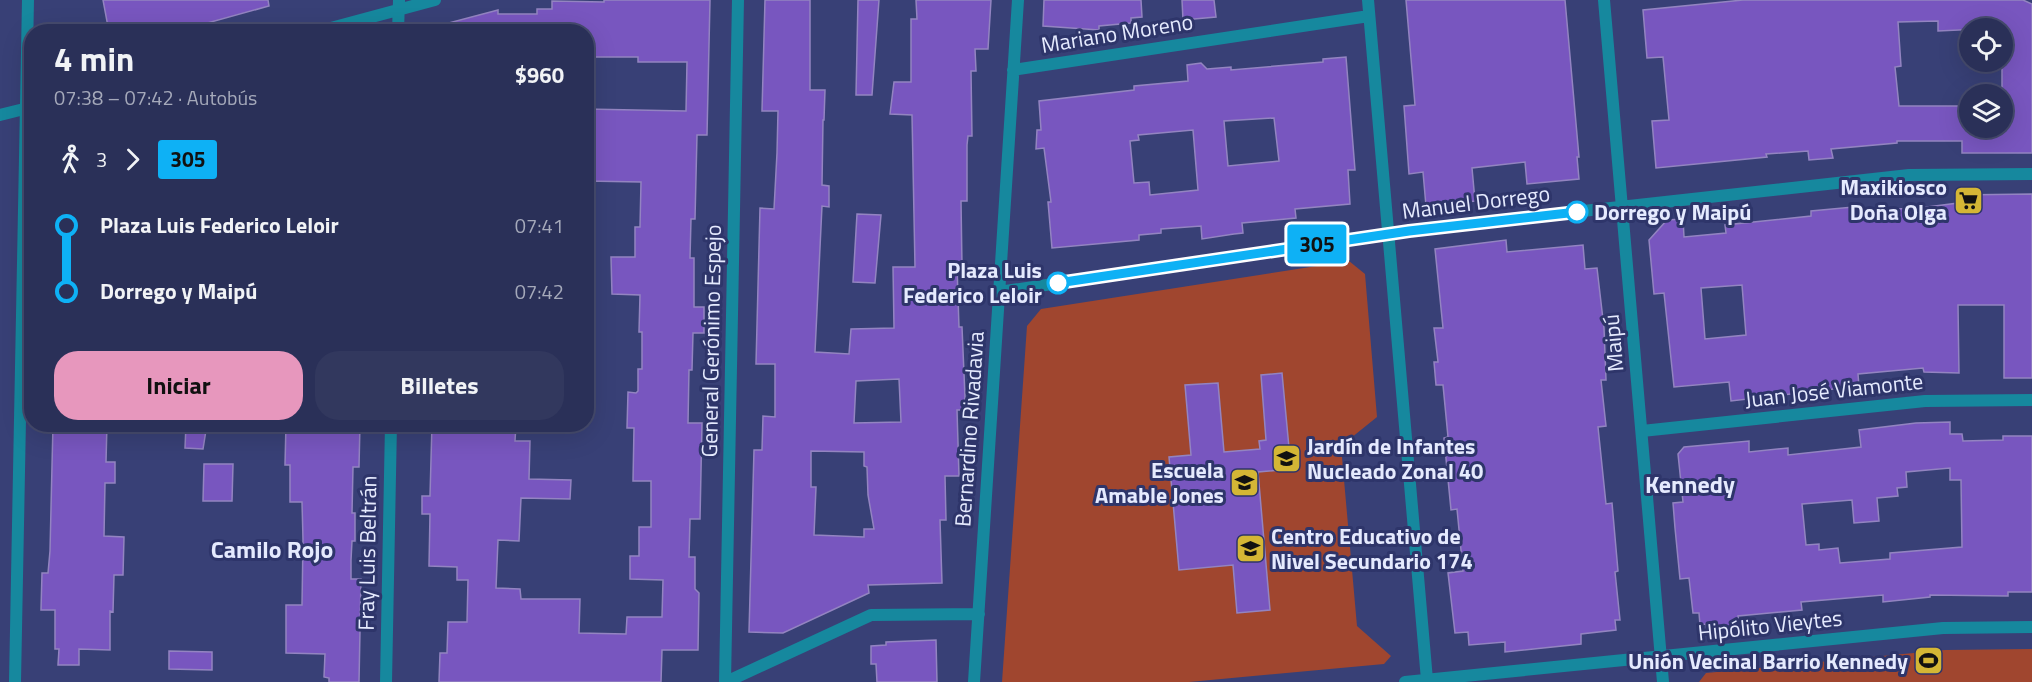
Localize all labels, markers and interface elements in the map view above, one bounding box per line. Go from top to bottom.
street label: Mariano Moreno [1039,4,1195,62]
map controls [1959,18,2013,138]
button: locate [1959,18,2013,72]
text: 4 min [54,34,134,84]
text: $960 [515,58,564,92]
text: 07:38 – 07:42 · Autobús [54,82,257,113]
button: layers [1959,84,2013,138]
icon: walk [54,143,87,176]
icon: forward [116,143,149,176]
text: 305 [170,143,205,175]
text: 3 [96,144,107,175]
place label: Maxikiosco Doña Olga [1840,170,1947,229]
street label: Manuel Dorrego [1400,176,1552,228]
supermarket icon: Maxikiosco Doña Olga [1952,184,1984,216]
place label: Dorrego y Maipú [1594,195,1751,229]
marker: Dorrego y Maipú [1566,201,1588,223]
text: Plaza Luis Federico Leloir [100,208,339,242]
text: 07:41 [515,210,564,241]
street label: General Gerónimo Espejo [692,224,730,458]
line badge: 305 [1282,224,1352,264]
text: 305 [1299,228,1335,260]
place label: Plaza Luis Federico Leloir [903,253,1042,312]
marker: Plaza Luis Federico Leloir [1047,272,1069,294]
text: Dorrego y Maipú [100,274,257,308]
text: 07:42 [515,276,564,307]
street label: Maipú [1594,313,1632,373]
street label: Bernardino Rivadavia [945,330,993,528]
button: Iniciar [54,351,303,420]
button: Billetes [315,351,564,420]
street label: Juan José Viamonte [1743,364,1925,416]
place label: Jardín de Infantes Nucleado Zonal 40 [1307,429,1483,488]
school or university icon: Jardín de Infantes Nucleado Zonal 40 [1270,443,1302,475]
place label: Escuela Amable Jones [1095,453,1224,512]
district label: Kennedy [1645,466,1735,502]
school or university icon: Escuela Amable Jones [1229,467,1261,499]
street label: Fray Luis Beltrán [349,475,385,631]
place label: Centro Educativo de Nivel Secundario 174 [1271,519,1473,578]
district label: Camilo Rojo [211,531,333,567]
school or university icon: Centro Educativo de Nivel Secundario 174 [1234,533,1266,565]
street label: Hipólito Vieytes [1696,601,1844,649]
place label: Unión Vecinal Barrio Kennedy [1628,644,1908,678]
sports icon: Unión Vecinal Barrio Kennedy [1913,645,1945,677]

